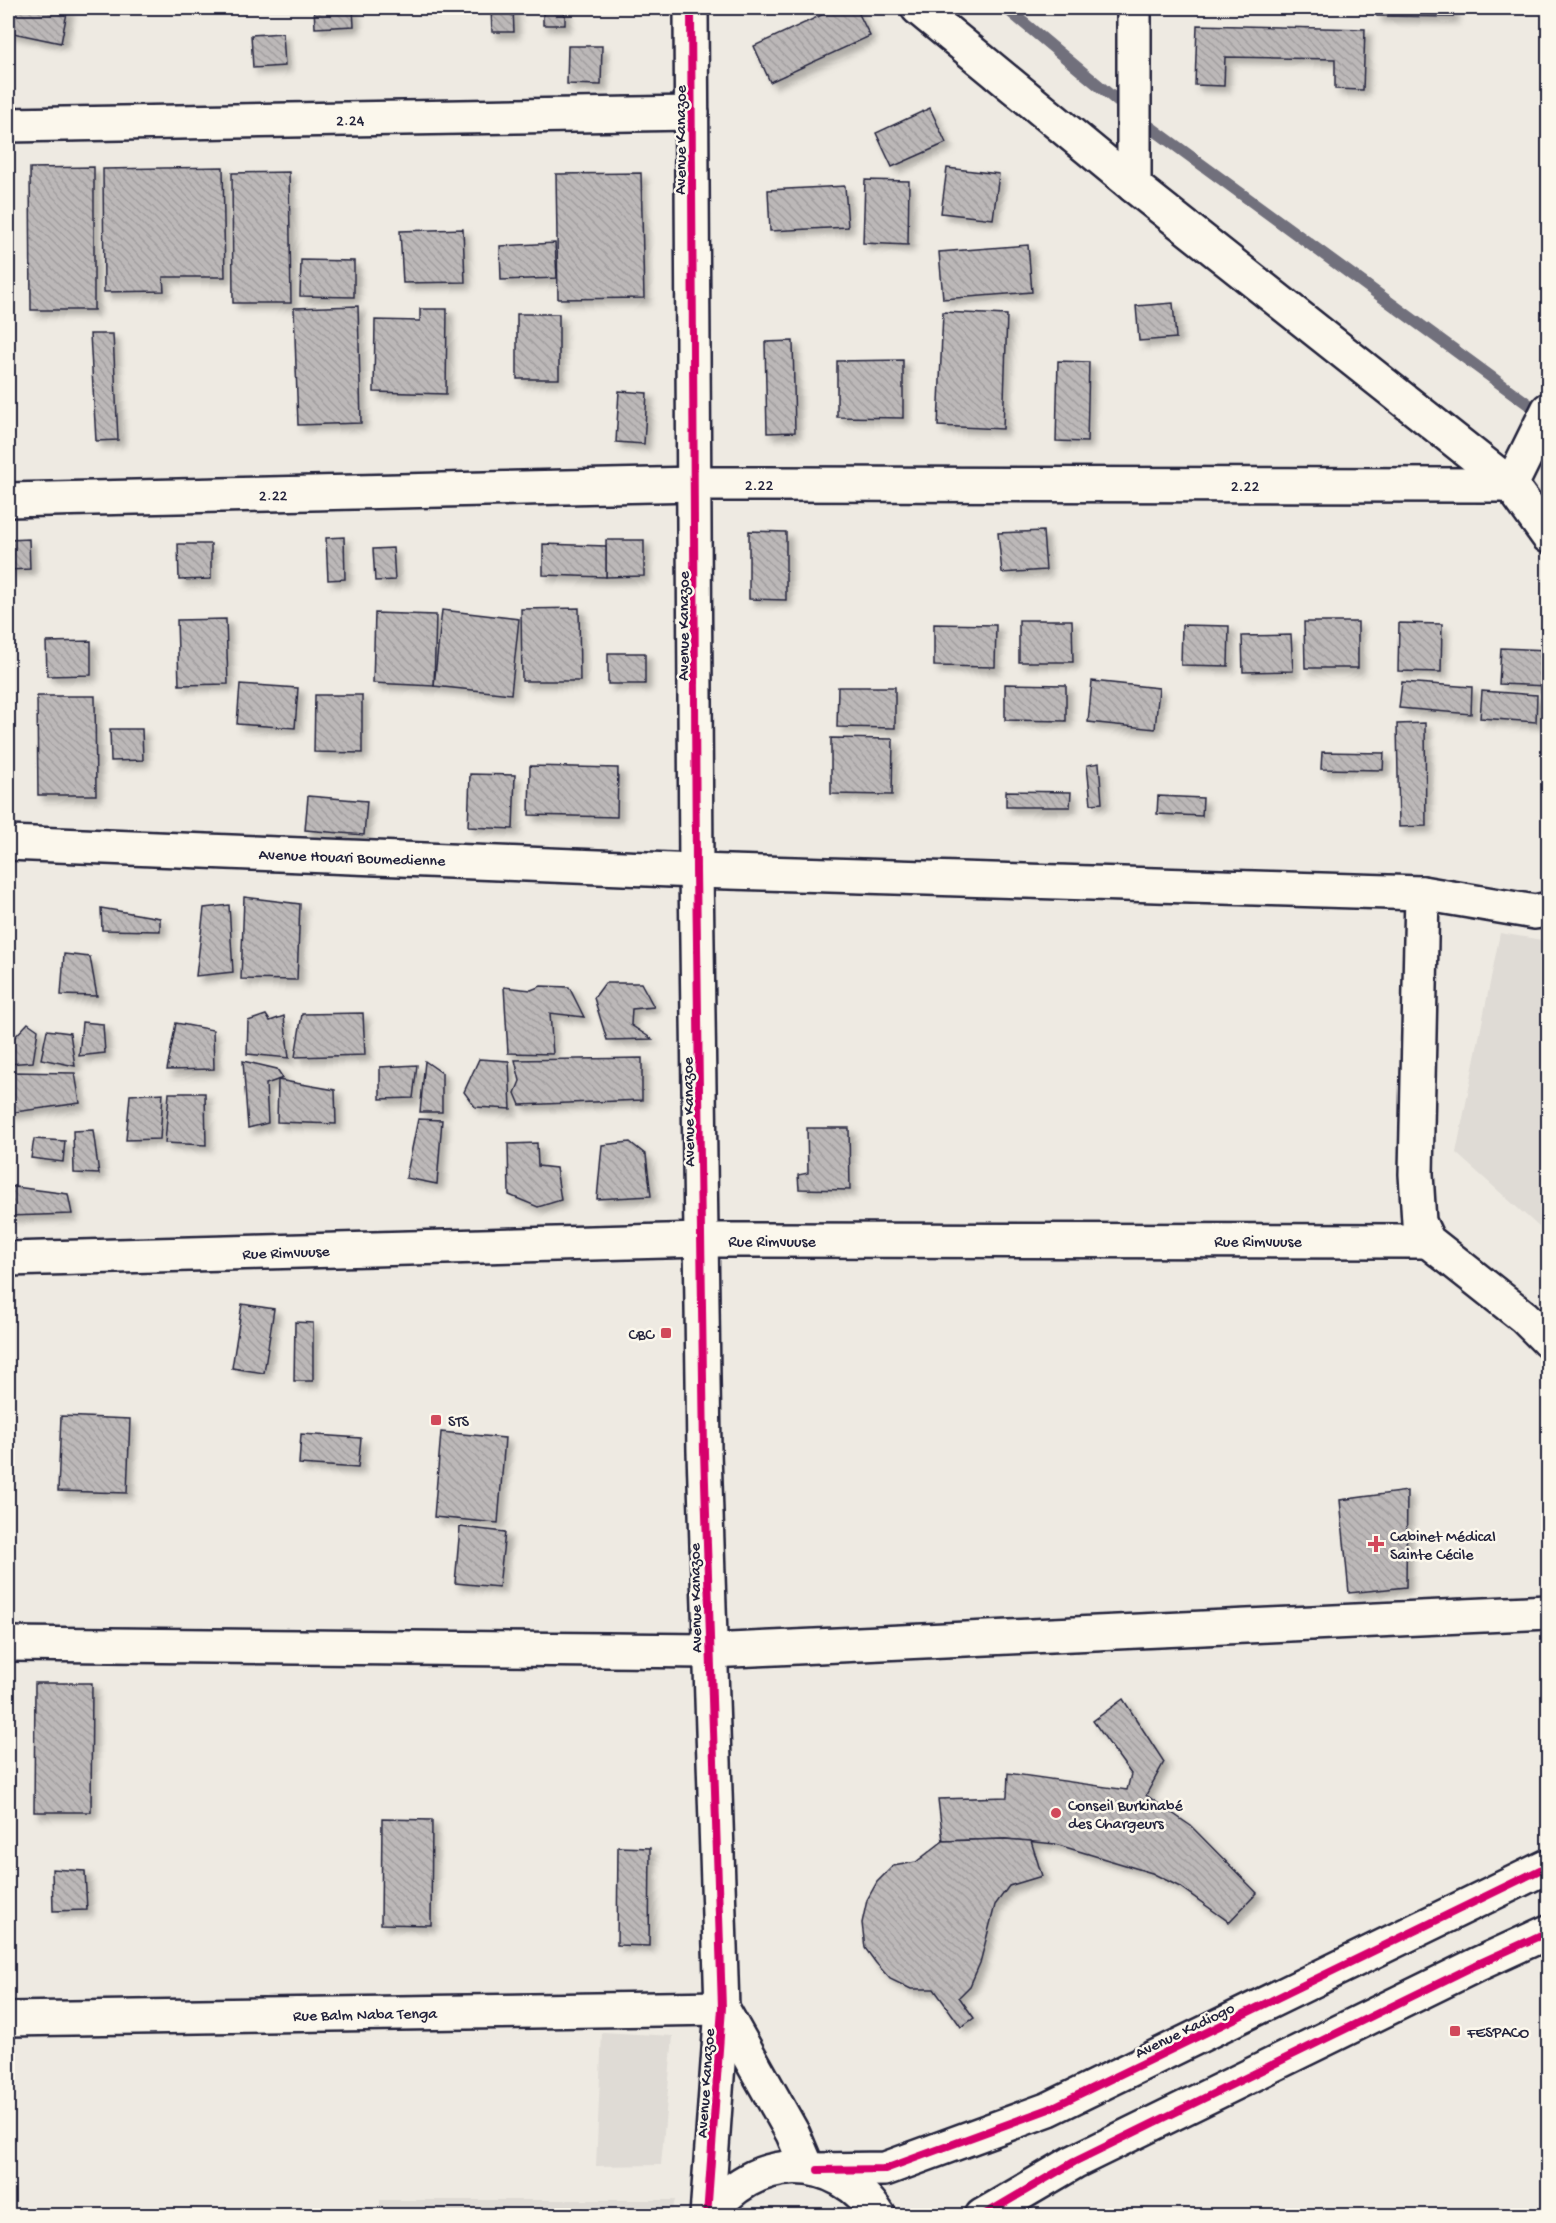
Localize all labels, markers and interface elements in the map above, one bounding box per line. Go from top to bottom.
street label: Avenue Kanazoe [673,84,692,195]
street label: 2.24 [336,113,365,132]
street label: 2.22 [745,478,773,497]
street label: 2.22 [1231,479,1259,498]
street label: 2.22 [259,488,288,507]
street label: Avenue Kanazoe [676,570,695,681]
street label: Avenue Houari Boumedienne [258,847,446,872]
street label: Avenue Kanazoe [680,1056,701,1167]
street label: Rue Rimvuuse [728,1234,816,1253]
street label: Rue Rimvuuse [1214,1234,1302,1253]
street label: Rue Rimvuuse [242,1243,331,1266]
marker: CBC [659,1326,673,1340]
place label: CBC [628,1327,655,1346]
marker: STS [429,1413,443,1427]
place label: STS [448,1414,470,1433]
place label: Cabinet Médical Sainte Cécile [1390,1529,1496,1566]
marker: Cabinet Médical Sainte Cécile [1367,1535,1385,1553]
street label: Avenue Kanazoe [687,1542,708,1653]
place label: Conseil Burkinabé des Chargeurs [1068,1798,1183,1835]
marker: Conseil Burkinabé des Chargeurs [1049,1806,1063,1820]
street label: Avenue Kadiogo [1133,2000,1238,2064]
street label: Rue Balm Naba Tenga [293,2006,438,2027]
marker: FESPACO [1448,2024,1462,2038]
place label: FESPACO [1466,2025,1530,2044]
street label: Avenue Kanazoe [694,2027,721,2139]

